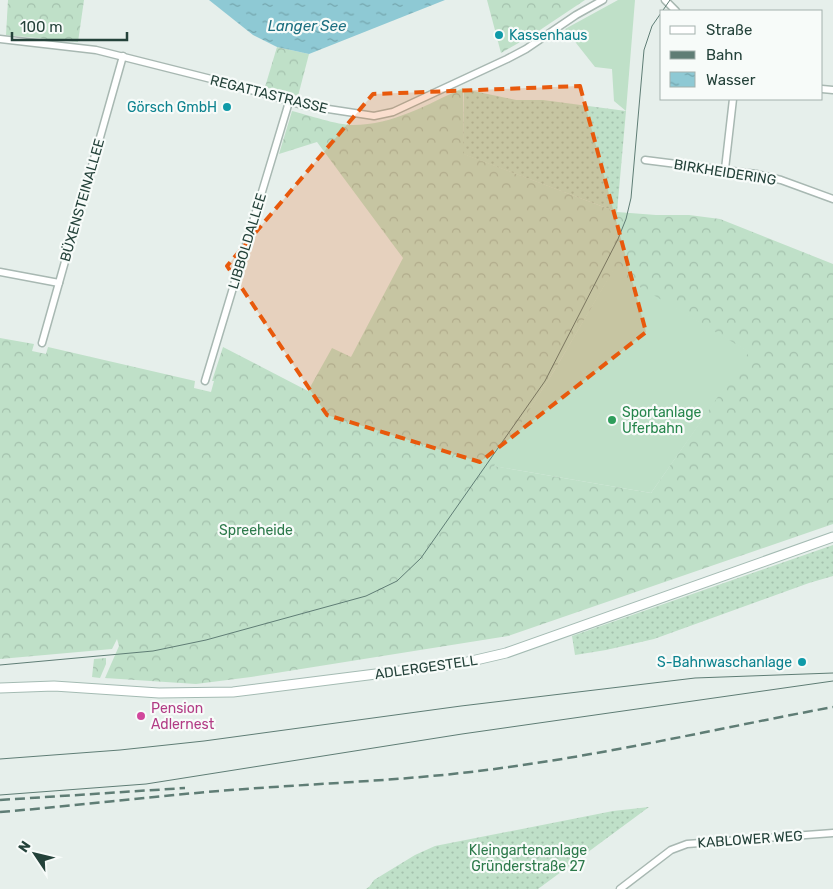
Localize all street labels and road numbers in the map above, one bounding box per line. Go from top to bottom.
street label: REGATTASTRASSE [208,72,329,117]
street label: BÜXENSTEINALLEE [57,137,108,264]
street label: BIRKHEIDERING [673,156,777,189]
street label: LIBBOLDALLEE [225,191,270,291]
street label: ADLERGESTELL [374,652,479,683]
street label: KABLOWER WEG [697,827,803,852]

